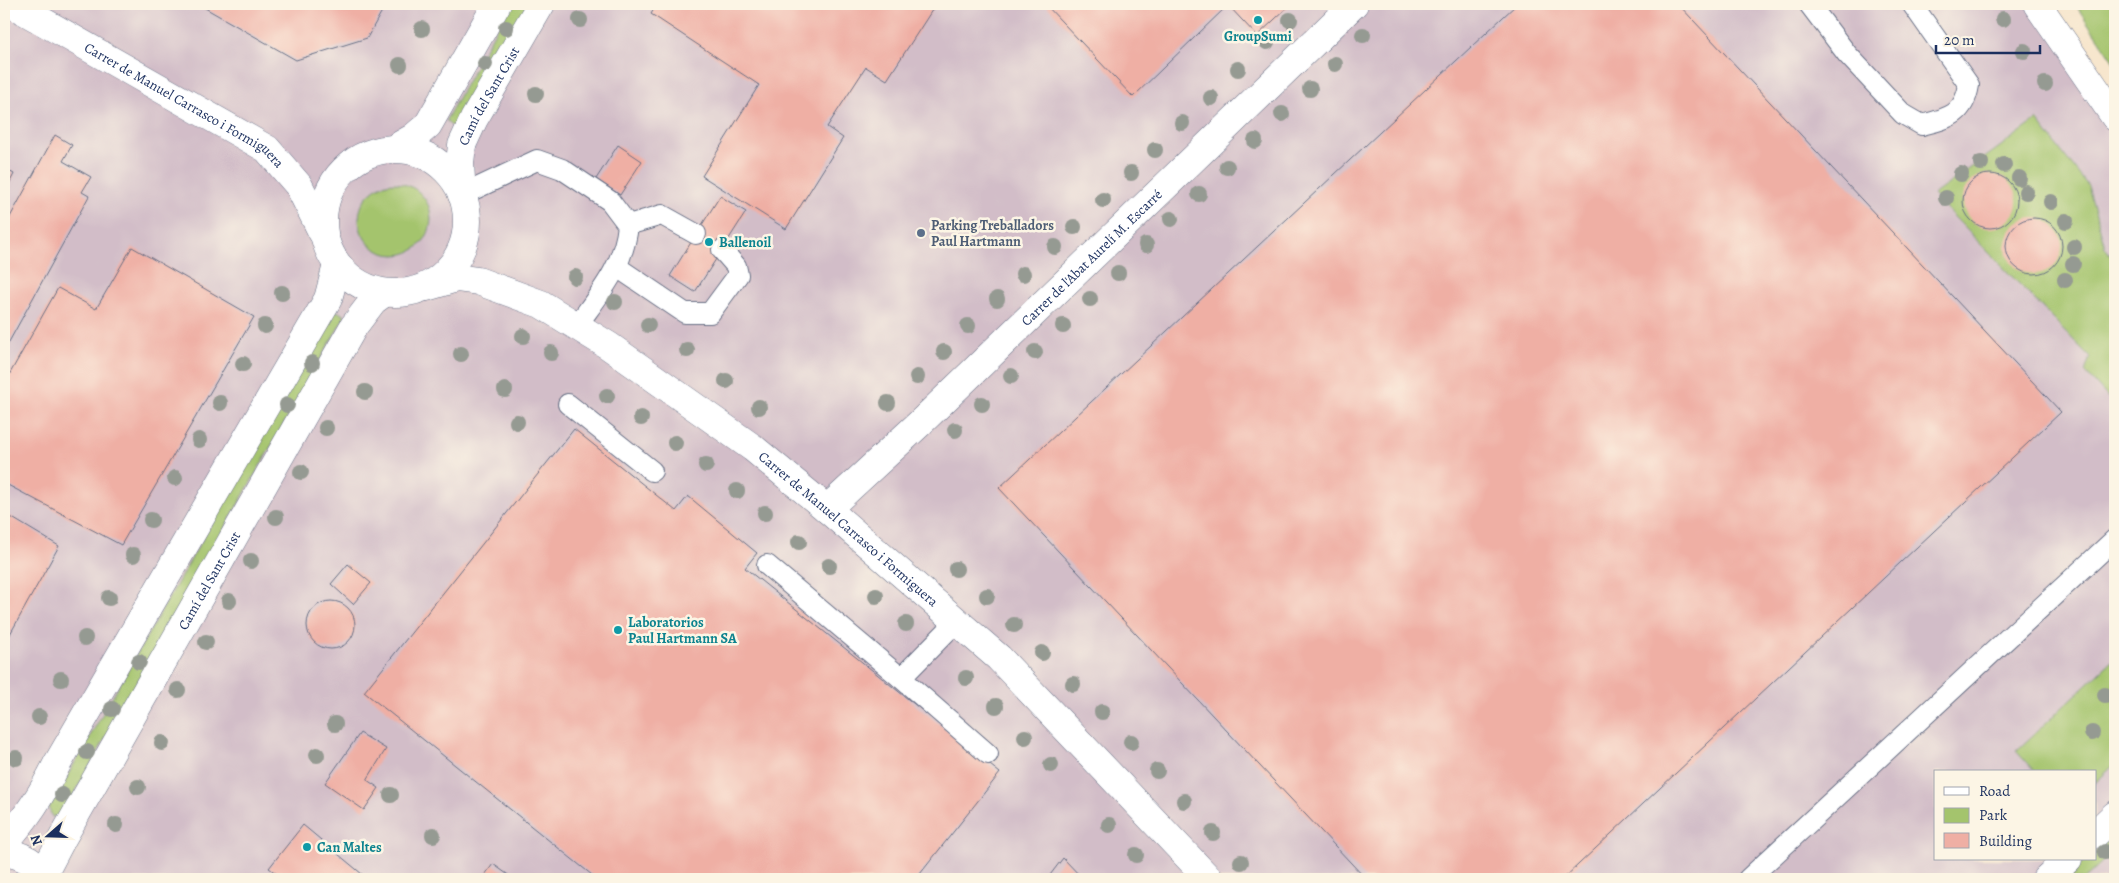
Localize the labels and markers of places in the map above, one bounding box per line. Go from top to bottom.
marker: GroupSumi [1252,14,1264,26]
place label: GroupSumi [1224,27,1292,46]
place label: Parking Treballadors Paul Hartmann [931,216,1054,251]
marker: Parking Treballadors Paul Hartmann [915,227,927,239]
place label: Ballenoil [719,233,772,252]
marker: Ballenoil [703,236,715,248]
place label: Laboratorios Paul Hartmann SA [628,613,737,648]
marker: Laboratorios Paul Hartmann SA [612,624,624,636]
place label: Can Maltes [317,838,382,857]
marker: Can Maltes [301,841,313,853]

